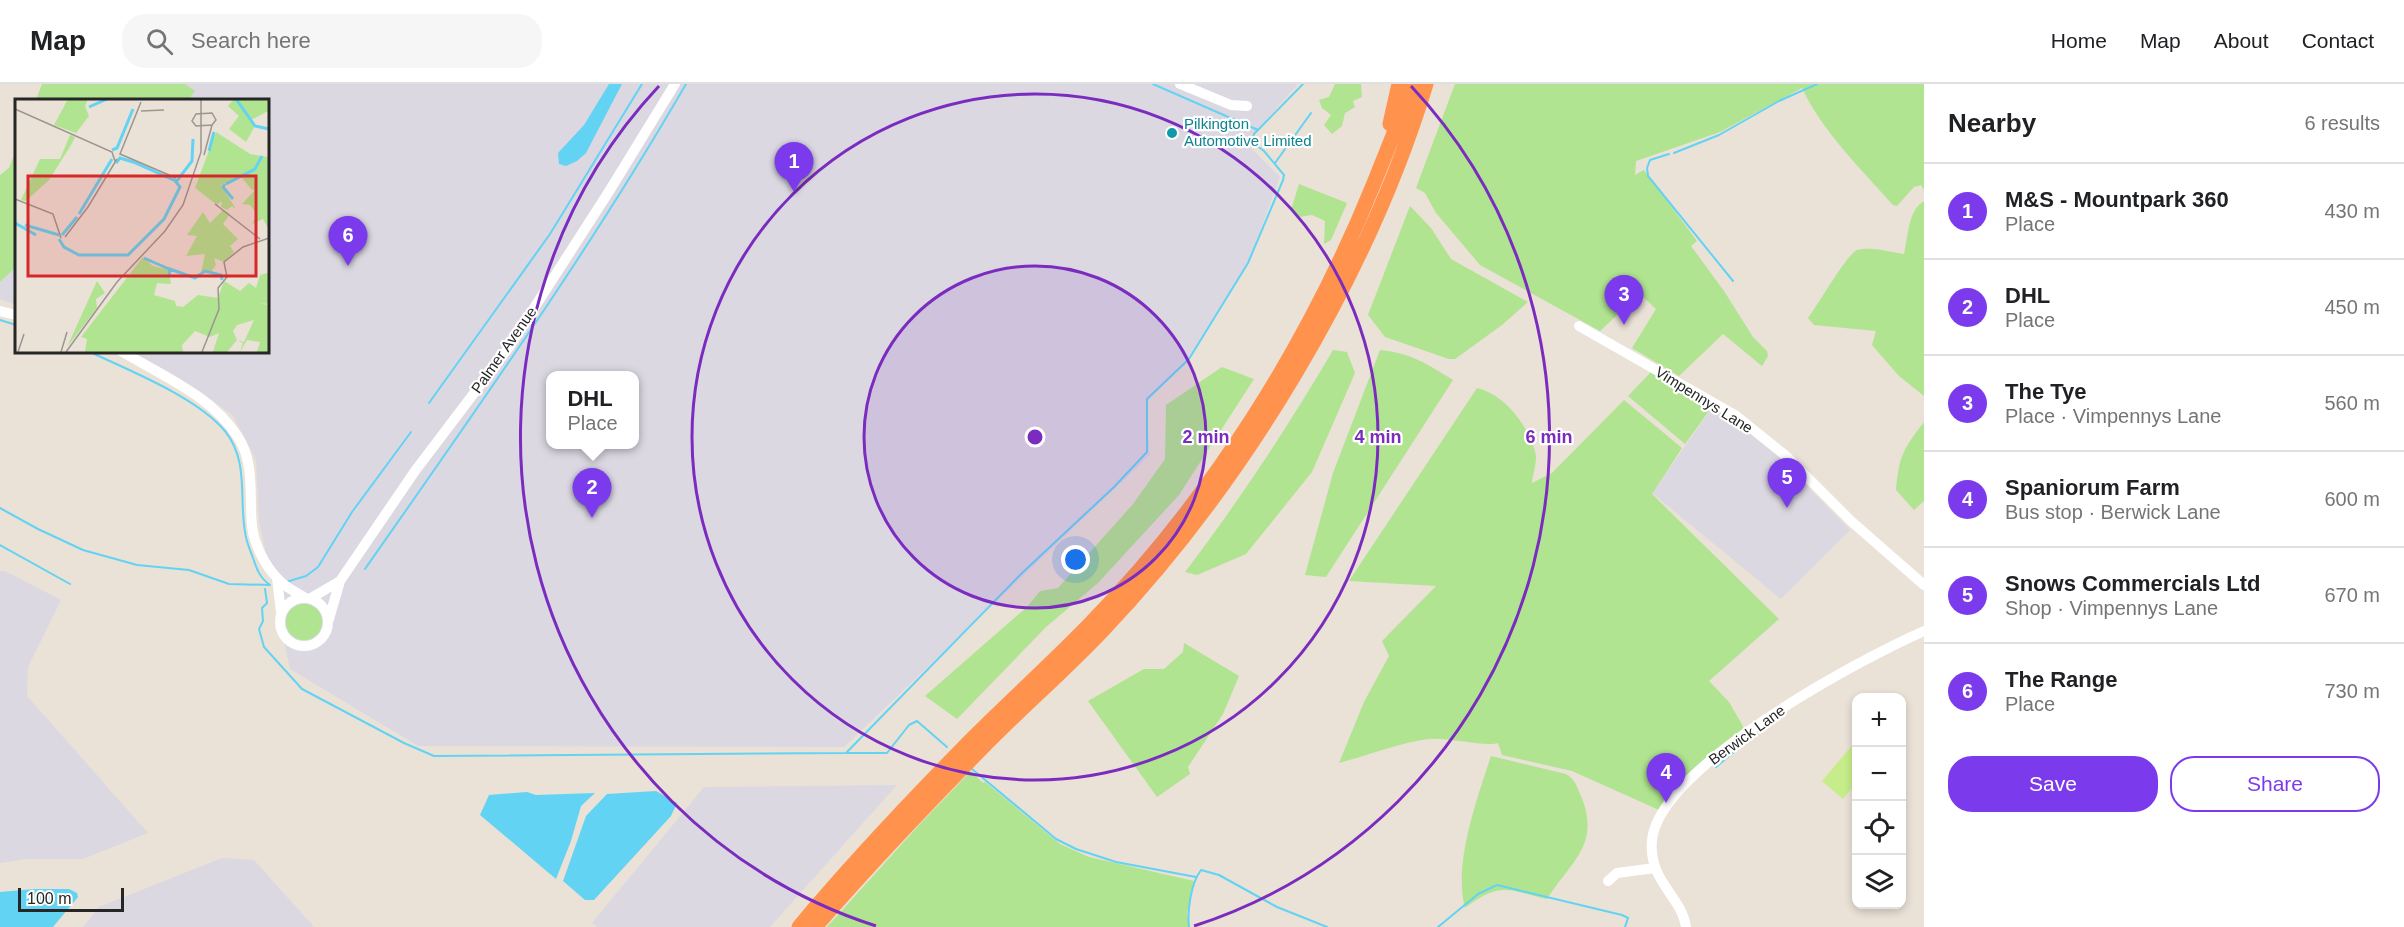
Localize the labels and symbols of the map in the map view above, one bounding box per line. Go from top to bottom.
inset map [15,99,268,352]
place label: Pilkington Automotive Limited [1184,115,1312,149]
marker: Pilkington Automotive Limited [1165,126,1179,140]
pin: 1 [774,142,814,192]
pin: 6 [328,216,368,266]
pin: 3 [1604,276,1644,325]
street label: Palmer Avenue [468,303,540,396]
street label: Vimpennys Lane [1652,363,1756,436]
centre of rings [1025,427,1045,447]
text: 2 min [1182,427,1230,447]
text: 4 min [1354,427,1402,447]
text: 6 min [1525,427,1573,447]
pin: 5 [1768,458,1806,508]
pin: 2 [572,468,612,518]
your location [1061,545,1090,574]
street label: Berwick Lane [1705,701,1788,768]
pin: 4 [1646,754,1686,803]
scale bar [18,885,124,912]

